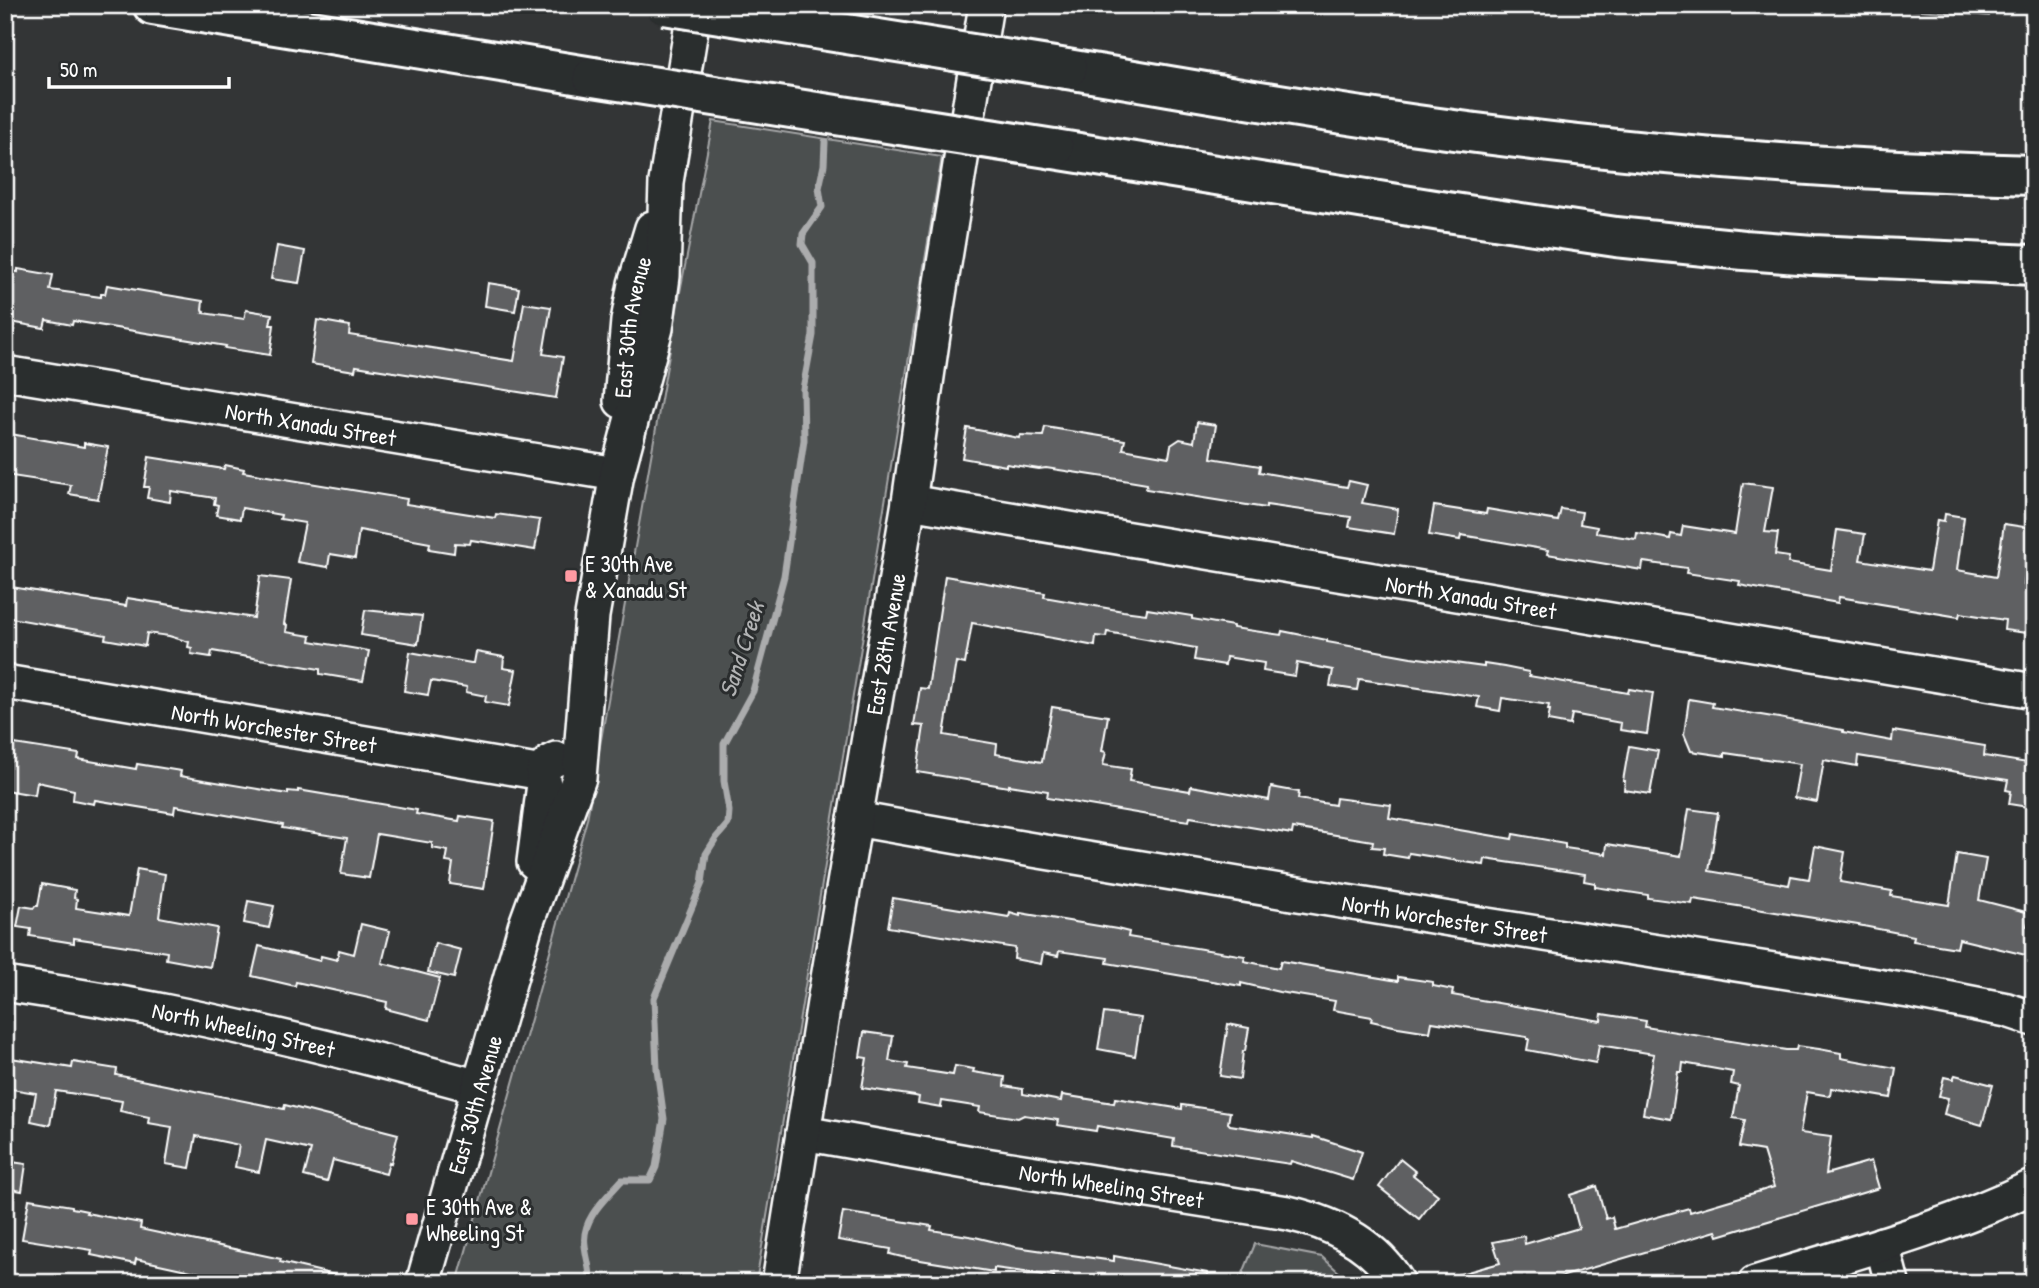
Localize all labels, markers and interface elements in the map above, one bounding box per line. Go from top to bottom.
scale bar [49,46,229,90]
text: 50 m [60,55,97,84]
street label: East 30th Avenue [606,252,658,399]
street label: North Xanadu Street [223,394,400,453]
place label: E 30th Ave & Xanadu St [585,548,688,605]
street label: North Xanadu Street [1383,567,1560,626]
marker: E 30th Ave & Xanadu St [563,568,579,584]
street label: East 28th Avenue [858,571,912,717]
water label: Sand Creek [711,596,772,700]
street label: North Worchester Street [170,695,380,760]
street label: North Worchester Street [1340,886,1550,950]
street label: North Wheeling Street [150,994,339,1065]
street label: East 30th Avenue [440,1031,509,1177]
street label: North Wheeling Street [1017,1155,1207,1215]
place label: E 30th Ave & Wheeling St [426,1191,532,1248]
marker: E 30th Ave & Wheeling St [404,1211,420,1227]

